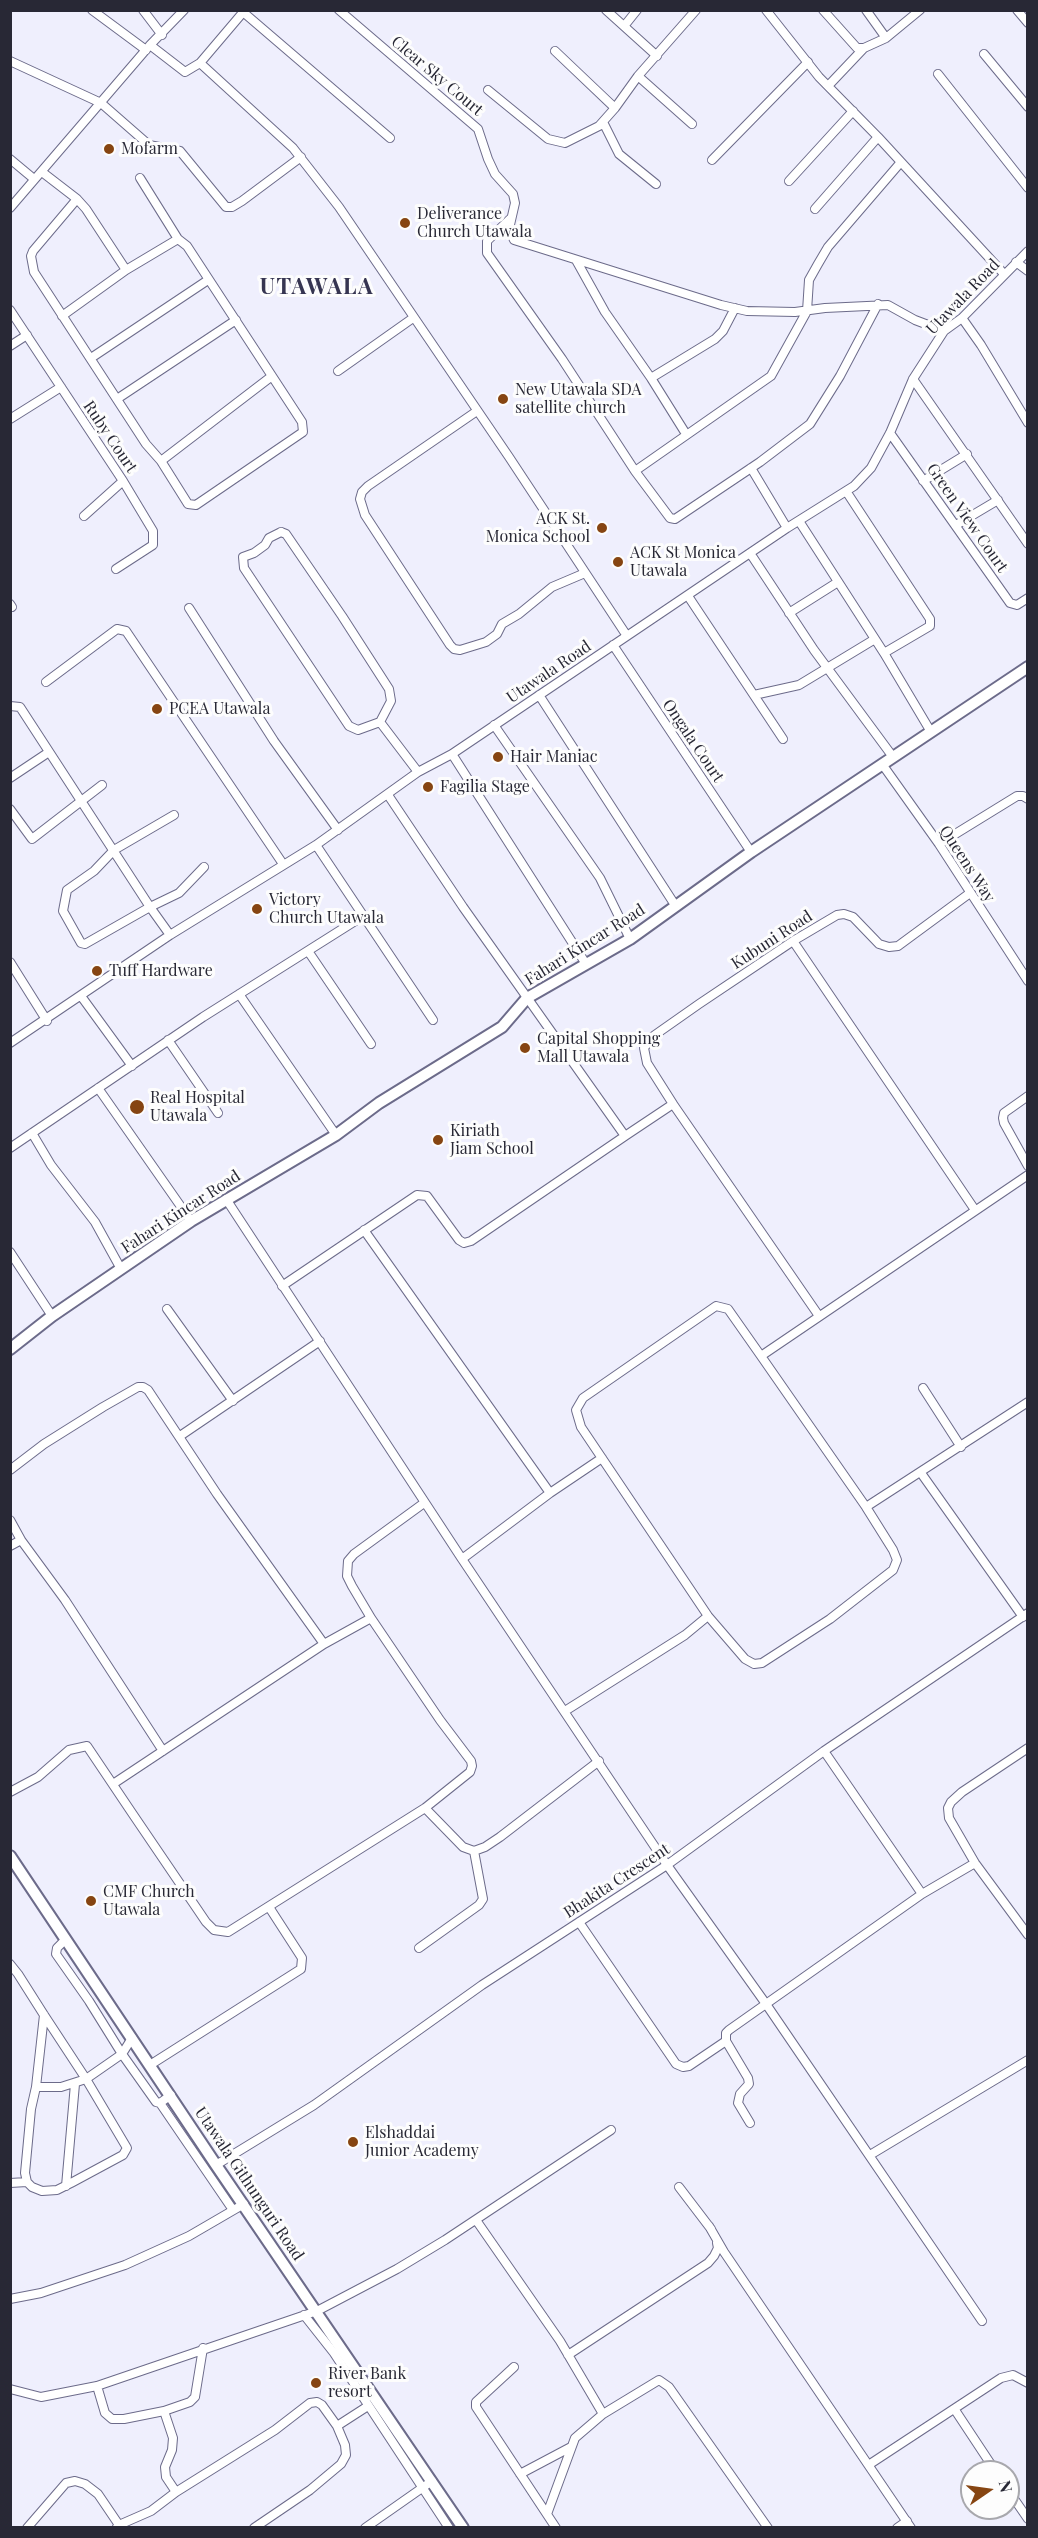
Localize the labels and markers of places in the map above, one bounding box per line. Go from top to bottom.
place label: Mofarm [121,139,178,159]
marker: Mofarm [102,142,116,156]
place label: Deliverance Church Utawala [417,204,532,242]
marker: Deliverance Church Utawala [398,216,412,230]
place label: New Utawala SDA satellite church [515,380,641,418]
marker: New Utawala SDA satellite church [496,392,510,406]
place label: ACK St. Monica School [486,509,590,547]
marker: ACK St. Monica School [595,521,609,535]
place label: ACK St Monica Utawala [630,543,736,581]
marker: ACK St Monica Utawala [611,555,625,569]
place label: PCEA Utawala [169,699,270,719]
marker: PCEA Utawala [150,702,164,716]
place label: Hair Maniac [510,747,598,767]
marker: Hair Maniac [491,750,505,764]
place label: Fagilia Stage [440,777,530,797]
marker: Fagilia Stage [421,780,435,794]
place label: Victory Church Utawala [269,890,384,928]
marker: Victory Church Utawala [250,902,264,916]
place label: Tuff Hardware [109,961,213,981]
marker: Tuff Hardware [90,964,104,978]
place label: Capital Shopping Mall Utawala [537,1029,660,1067]
marker: Capital Shopping Mall Utawala [518,1041,532,1055]
place label: Real Hospital Utawala [150,1088,245,1126]
marker: Real Hospital Utawala [128,1098,146,1116]
place label: Kiriath Jiam School [450,1121,534,1159]
marker: Kiriath Jiam School [431,1133,445,1147]
place label: CMF Church Utawala [103,1882,195,1920]
marker: CMF Church Utawala [84,1894,98,1908]
place label: Elshaddai Junior Academy [365,2123,479,2161]
marker: Elshaddai Junior Academy [346,2135,360,2149]
place label: River Bank resort [328,2364,406,2402]
marker: River Bank resort [309,2376,323,2390]

